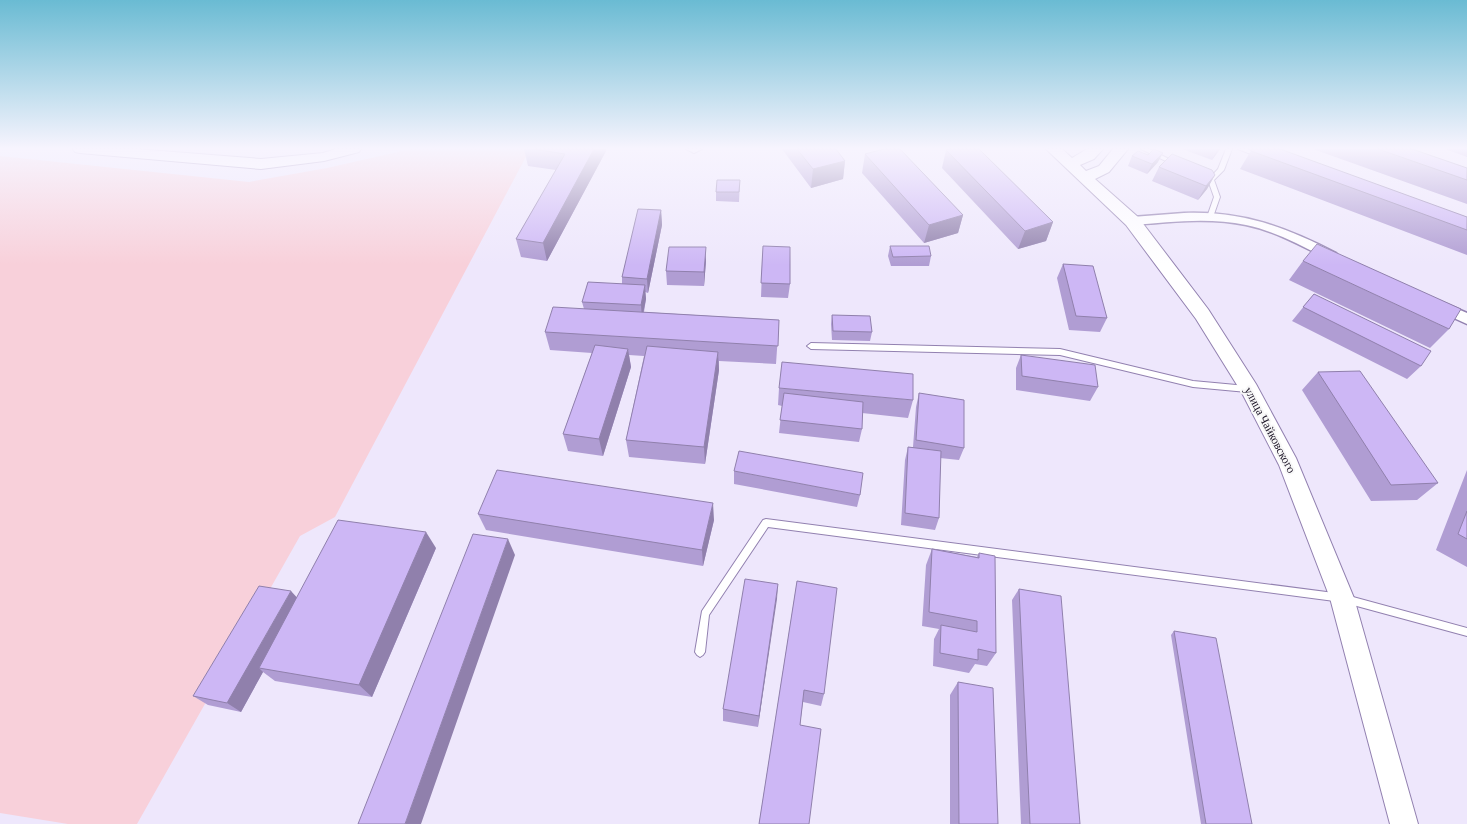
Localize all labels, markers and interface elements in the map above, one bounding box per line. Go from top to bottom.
street label: улица Чайковского [1241,385,1299,475]

